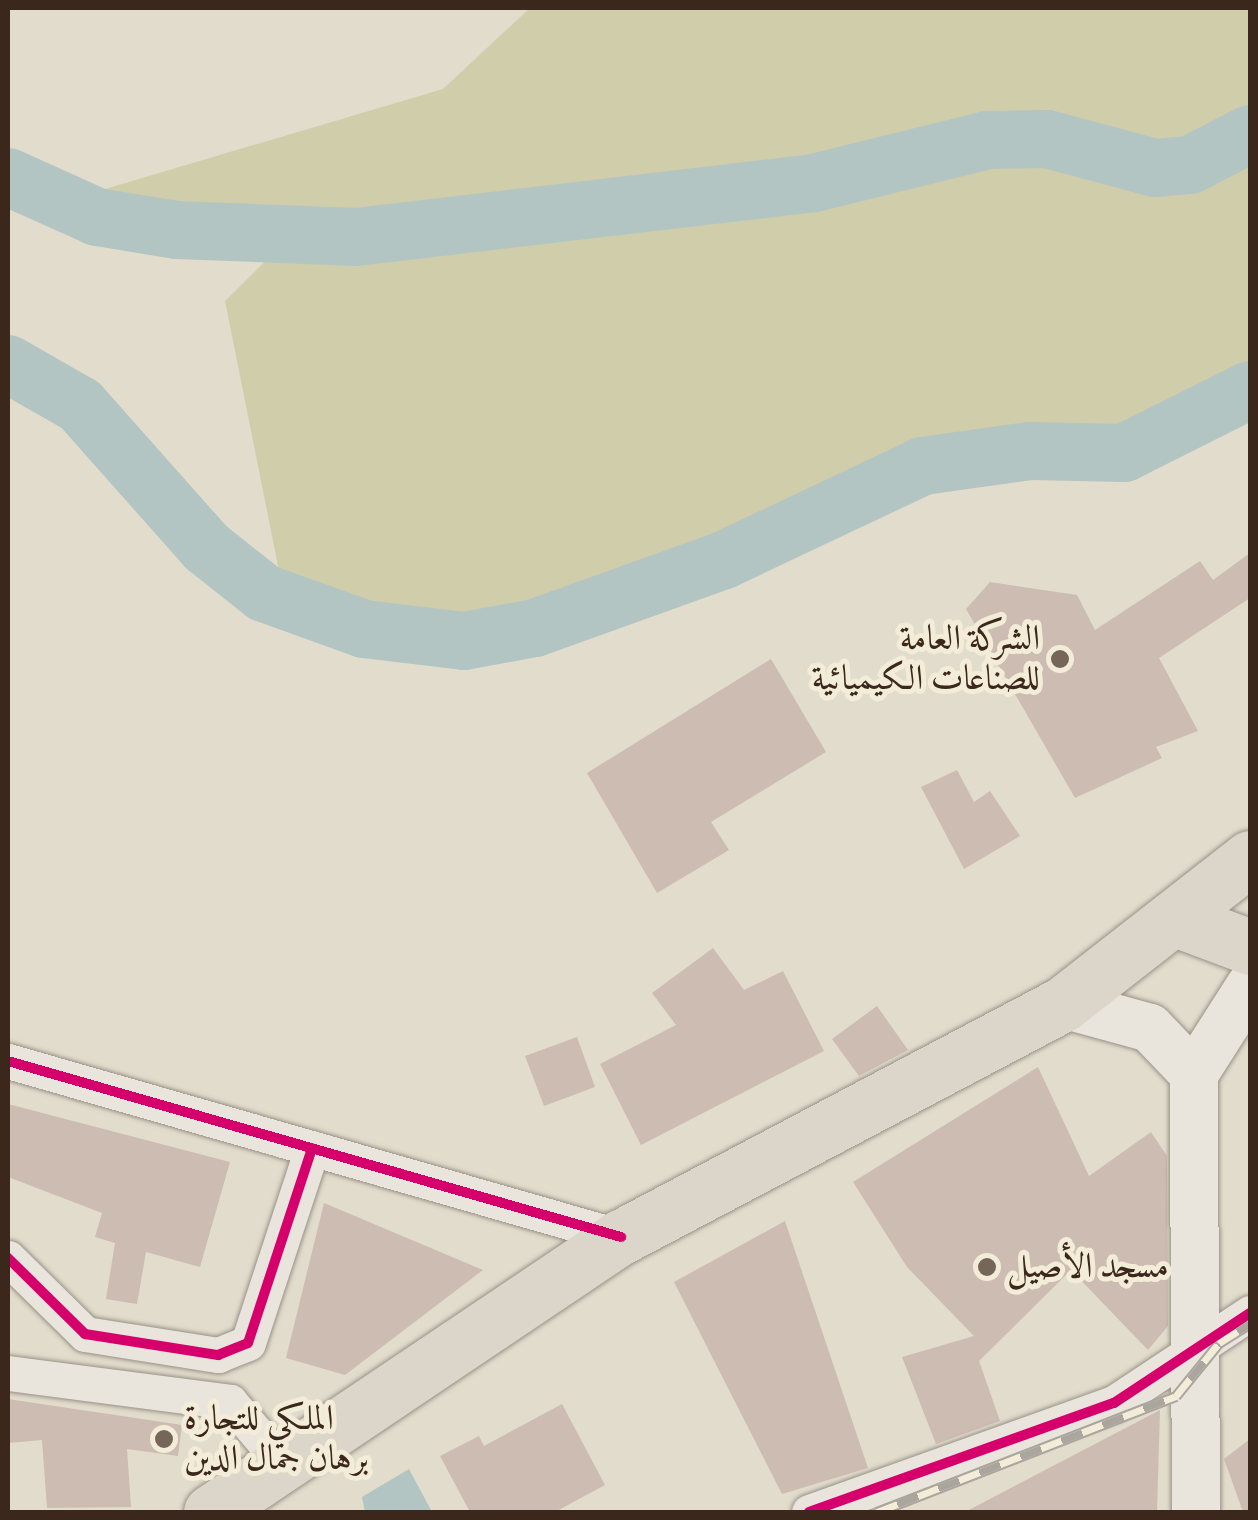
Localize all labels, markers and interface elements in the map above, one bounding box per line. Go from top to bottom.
place label: الشركة العامة للصناعات الكيميائية [812,618,1040,700]
marker: الشركة العامة للصناعات الكيميائية [1049,648,1071,670]
place label: مسجد الأصيل [1007,1246,1169,1288]
marker: مسجد الأصيل [976,1256,998,1278]
place label: الملكي للتجارة برهان جمال الدين [184,1398,369,1480]
marker: الملكي للتجارة برهان جمال الدين [153,1428,175,1450]

